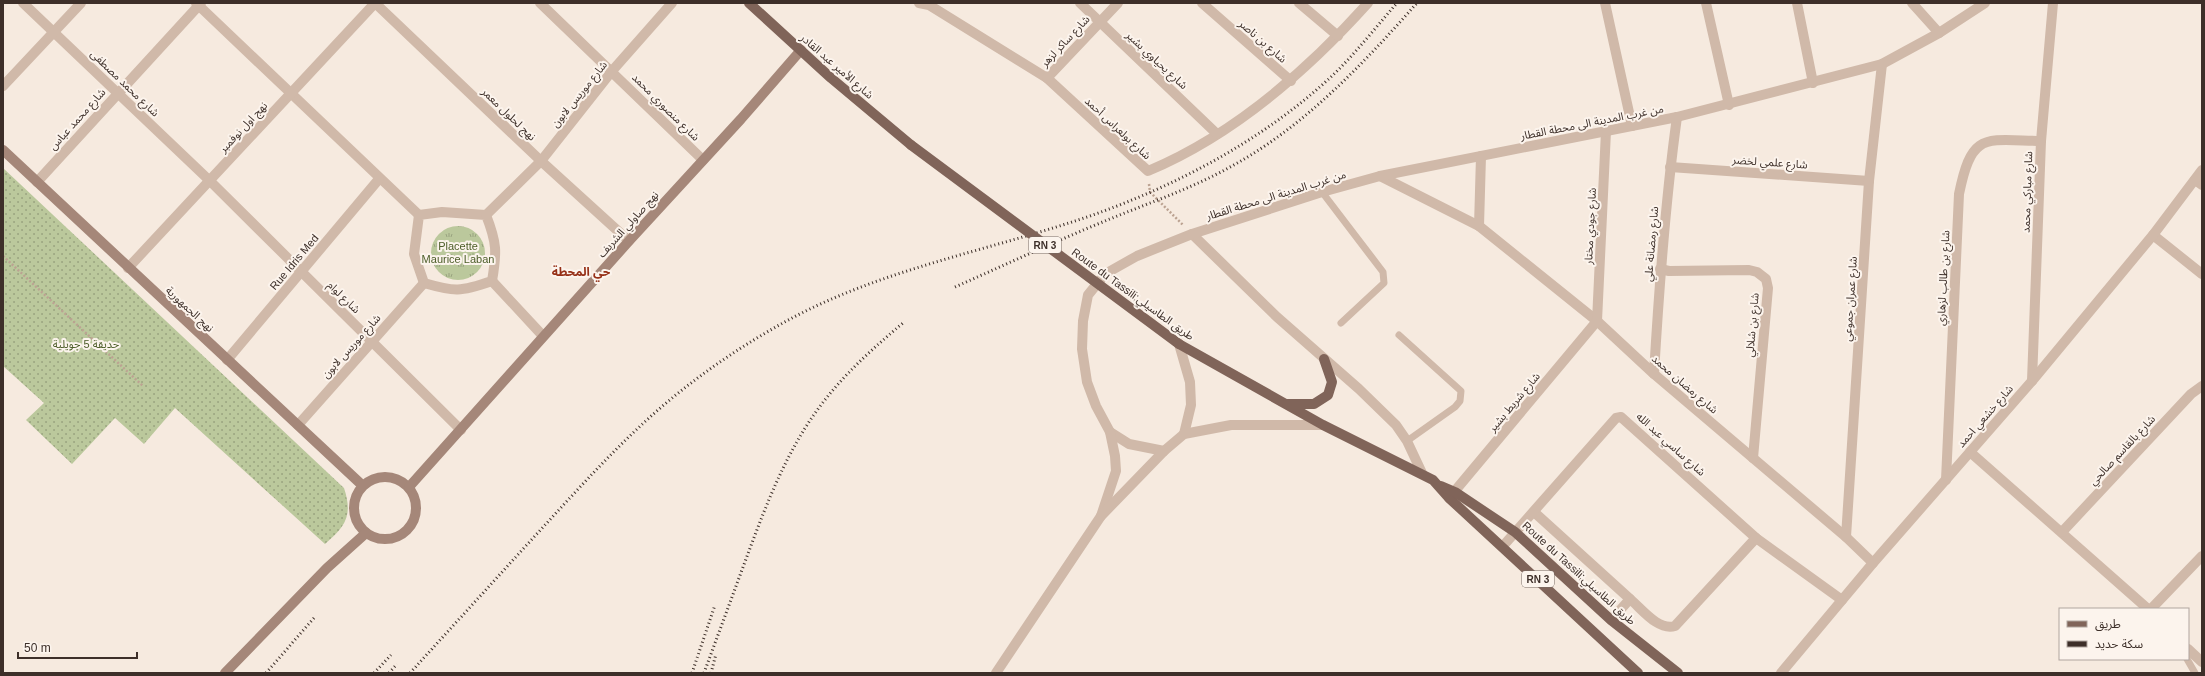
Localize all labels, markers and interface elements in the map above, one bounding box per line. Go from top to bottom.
street label: شارع ساكر لزهر [1038,13,1094,71]
street label: شارع بن ناصر [1235,16,1289,67]
street label: شارع يحياوي بشير [1121,28,1190,94]
street label: شارع الأمير عبد القادر [796,30,876,103]
street label: شارع محمد مصطفى [87,47,162,120]
street label: شارع موريس لابون [549,58,611,131]
street label: شارع منصوري محمد [627,71,702,146]
street label: نهج لحلول معمر [478,85,538,144]
street label: شارع محمد عباس [46,86,109,153]
street label: شارع بولعراس أحمد [1081,94,1154,163]
street label: نهج اول نوفمبر [216,99,271,157]
street label: من غرب المدينة الى محطة القطار [1518,102,1665,143]
street label: شارع مباركي محمد [2020,151,2038,233]
street label: شارع علمي لخضر [1731,153,1808,174]
street label: من غرب المدينة الى محطة القطار [1204,168,1348,223]
street label: شارع جودي مختار [1582,187,1602,266]
street label: نهج صاولي الشربف [595,188,663,262]
street label: شارع رمضانة علي [1642,205,1664,283]
street label: شارع بن طالب لزهاري [1935,229,1955,326]
street label: Rue Idris Med [267,232,321,292]
road number: RN 3 [1029,237,1061,253]
park label: Placette Maurice Laban [422,240,494,265]
street label: Route du Tassili;طريق الطاسيلي [1068,246,1196,345]
street label: شارع عمران جموعي [1841,256,1863,342]
district label: حي المحطة [552,265,611,282]
street label: شارع لوام [324,279,363,317]
street label: نهج الجمهورية [162,284,216,336]
street label: شارع بن شلالي [1743,292,1764,358]
street label: شارع موريس لابون [319,311,384,382]
park label: حديقة 5 جويلية [53,338,120,351]
street label: شارع رمضان محمد [1648,352,1721,418]
street label: شارع شريط بشير [1485,370,1544,436]
street label: شارع خشعي احمد [1955,382,2018,452]
street label: شارع ساسي عبد الله [1632,410,1708,481]
street label: شارع بالقاسم صالحي [2087,412,2160,490]
street label: Route du Tassili;طريق الطاسيلي [1518,519,1638,630]
road number: RN 3 [1522,571,1554,587]
legend [2059,608,2189,660]
text: طريق [2095,617,2121,632]
scale bar [18,634,137,660]
text: سكة حديد [2095,637,2143,651]
text: 50 m [24,641,51,655]

